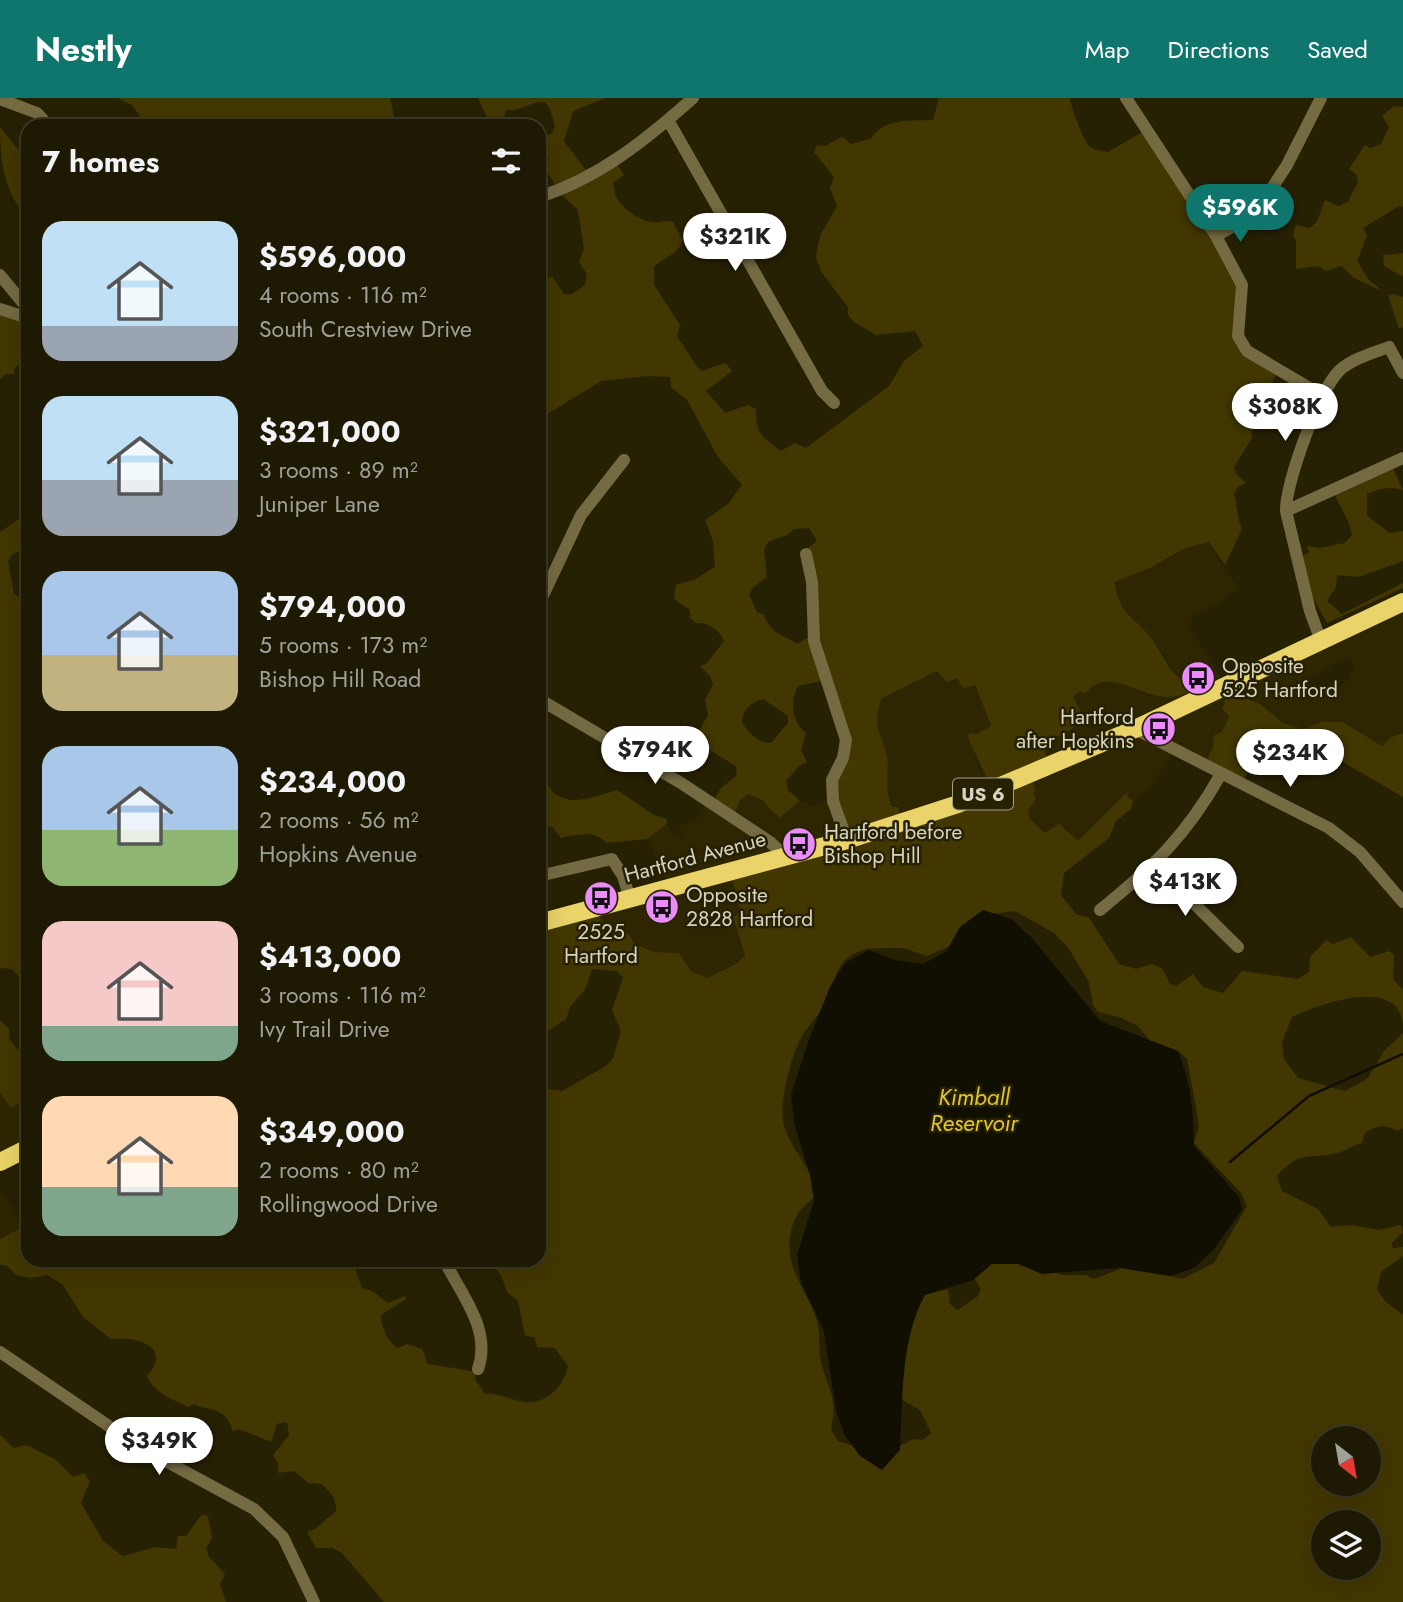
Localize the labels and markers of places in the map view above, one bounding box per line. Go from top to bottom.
pin: $596K [1191,184,1289,244]
pin: $321K [686,214,784,273]
pin: $308K [1236,384,1334,443]
place label: Opposite 525 Hartford [1222,651,1338,705]
bus stop icon: Opposite 525 Hartford [1179,659,1217,697]
place label: Hartford after Hopkins [1016,702,1134,756]
bus stop icon: Hartford after Hopkins [1140,710,1178,748]
pin: $794K [606,726,704,786]
pin: $234K [1241,730,1339,789]
place label: Hartford before Bishop Hill [824,817,962,871]
bus stop icon: Hartford before Bishop Hill [780,825,818,863]
pin: $413K [1136,858,1234,918]
bus stop icon: 2525 Hartford [582,879,620,917]
place label: Opposite 2828 Hartford [686,880,813,934]
bus stop icon: Opposite 2828 Hartford [643,888,681,926]
place label: 2525 Hartford [564,917,638,971]
pin: $349K [110,1418,208,1477]

